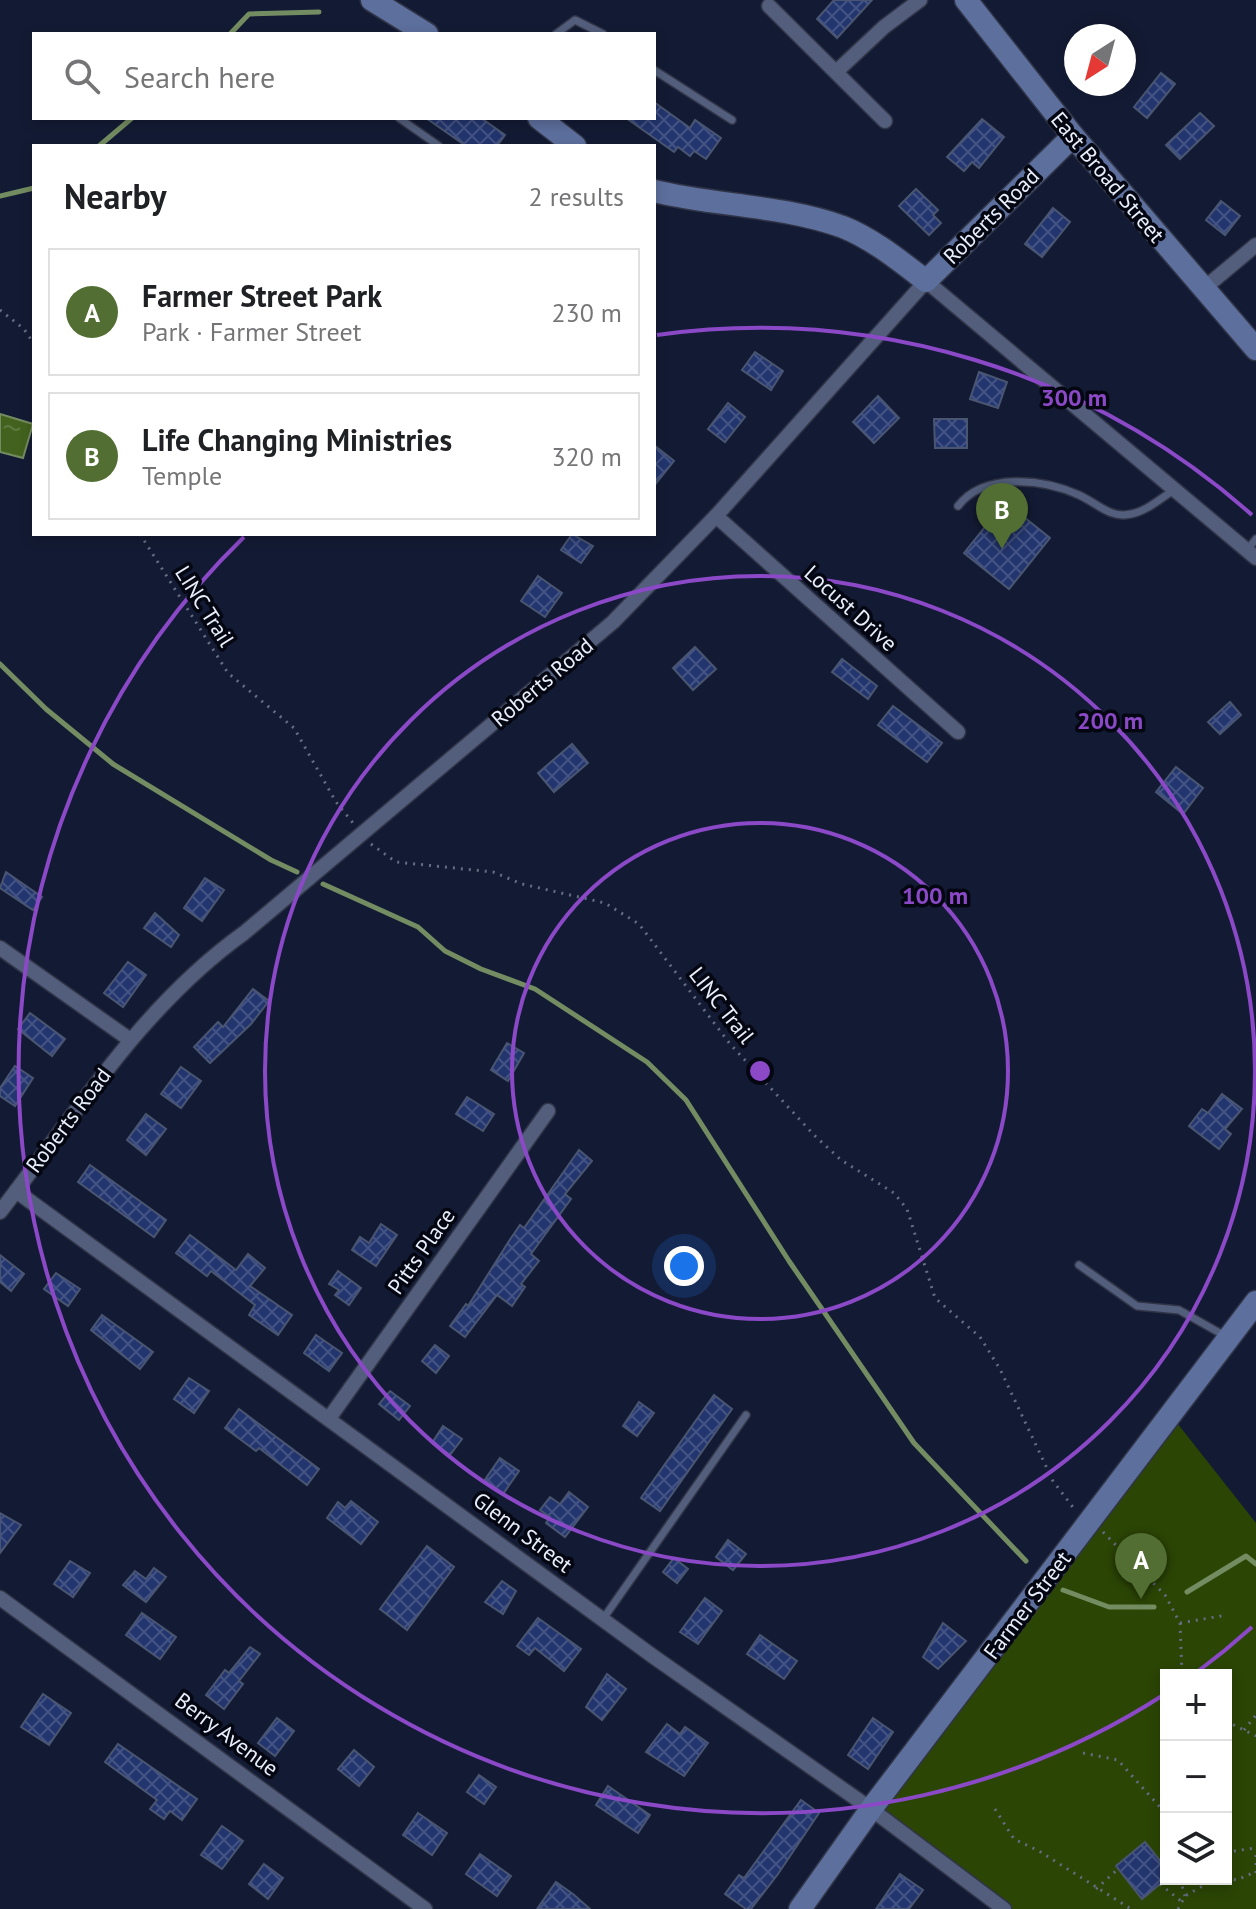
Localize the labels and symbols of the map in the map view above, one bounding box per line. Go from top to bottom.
north arrow [1064,24,1136,96]
street label: East Broad Street [1045,106,1171,249]
street label: Roberts Road [937,162,1045,270]
text: 300 m [1041,382,1107,413]
pin: B [976,483,1028,549]
street label: Locust Drive [799,559,903,657]
street label: LINC Trail [169,560,241,652]
street label: Roberts Road [485,631,599,733]
text: 200 m [1077,705,1143,736]
text: 100 m [902,880,968,911]
street label: LINC Trail [683,961,761,1050]
centre of rings [746,1057,774,1085]
street label: Roberts Road [19,1062,117,1178]
street label: Pitts Place [381,1203,461,1299]
your location [664,1246,704,1286]
street label: Glenn Street [468,1486,579,1579]
pin: A [1115,1533,1167,1599]
street label: Farmer Street [977,1545,1077,1665]
street label: Berry Avenue [170,1686,284,1782]

